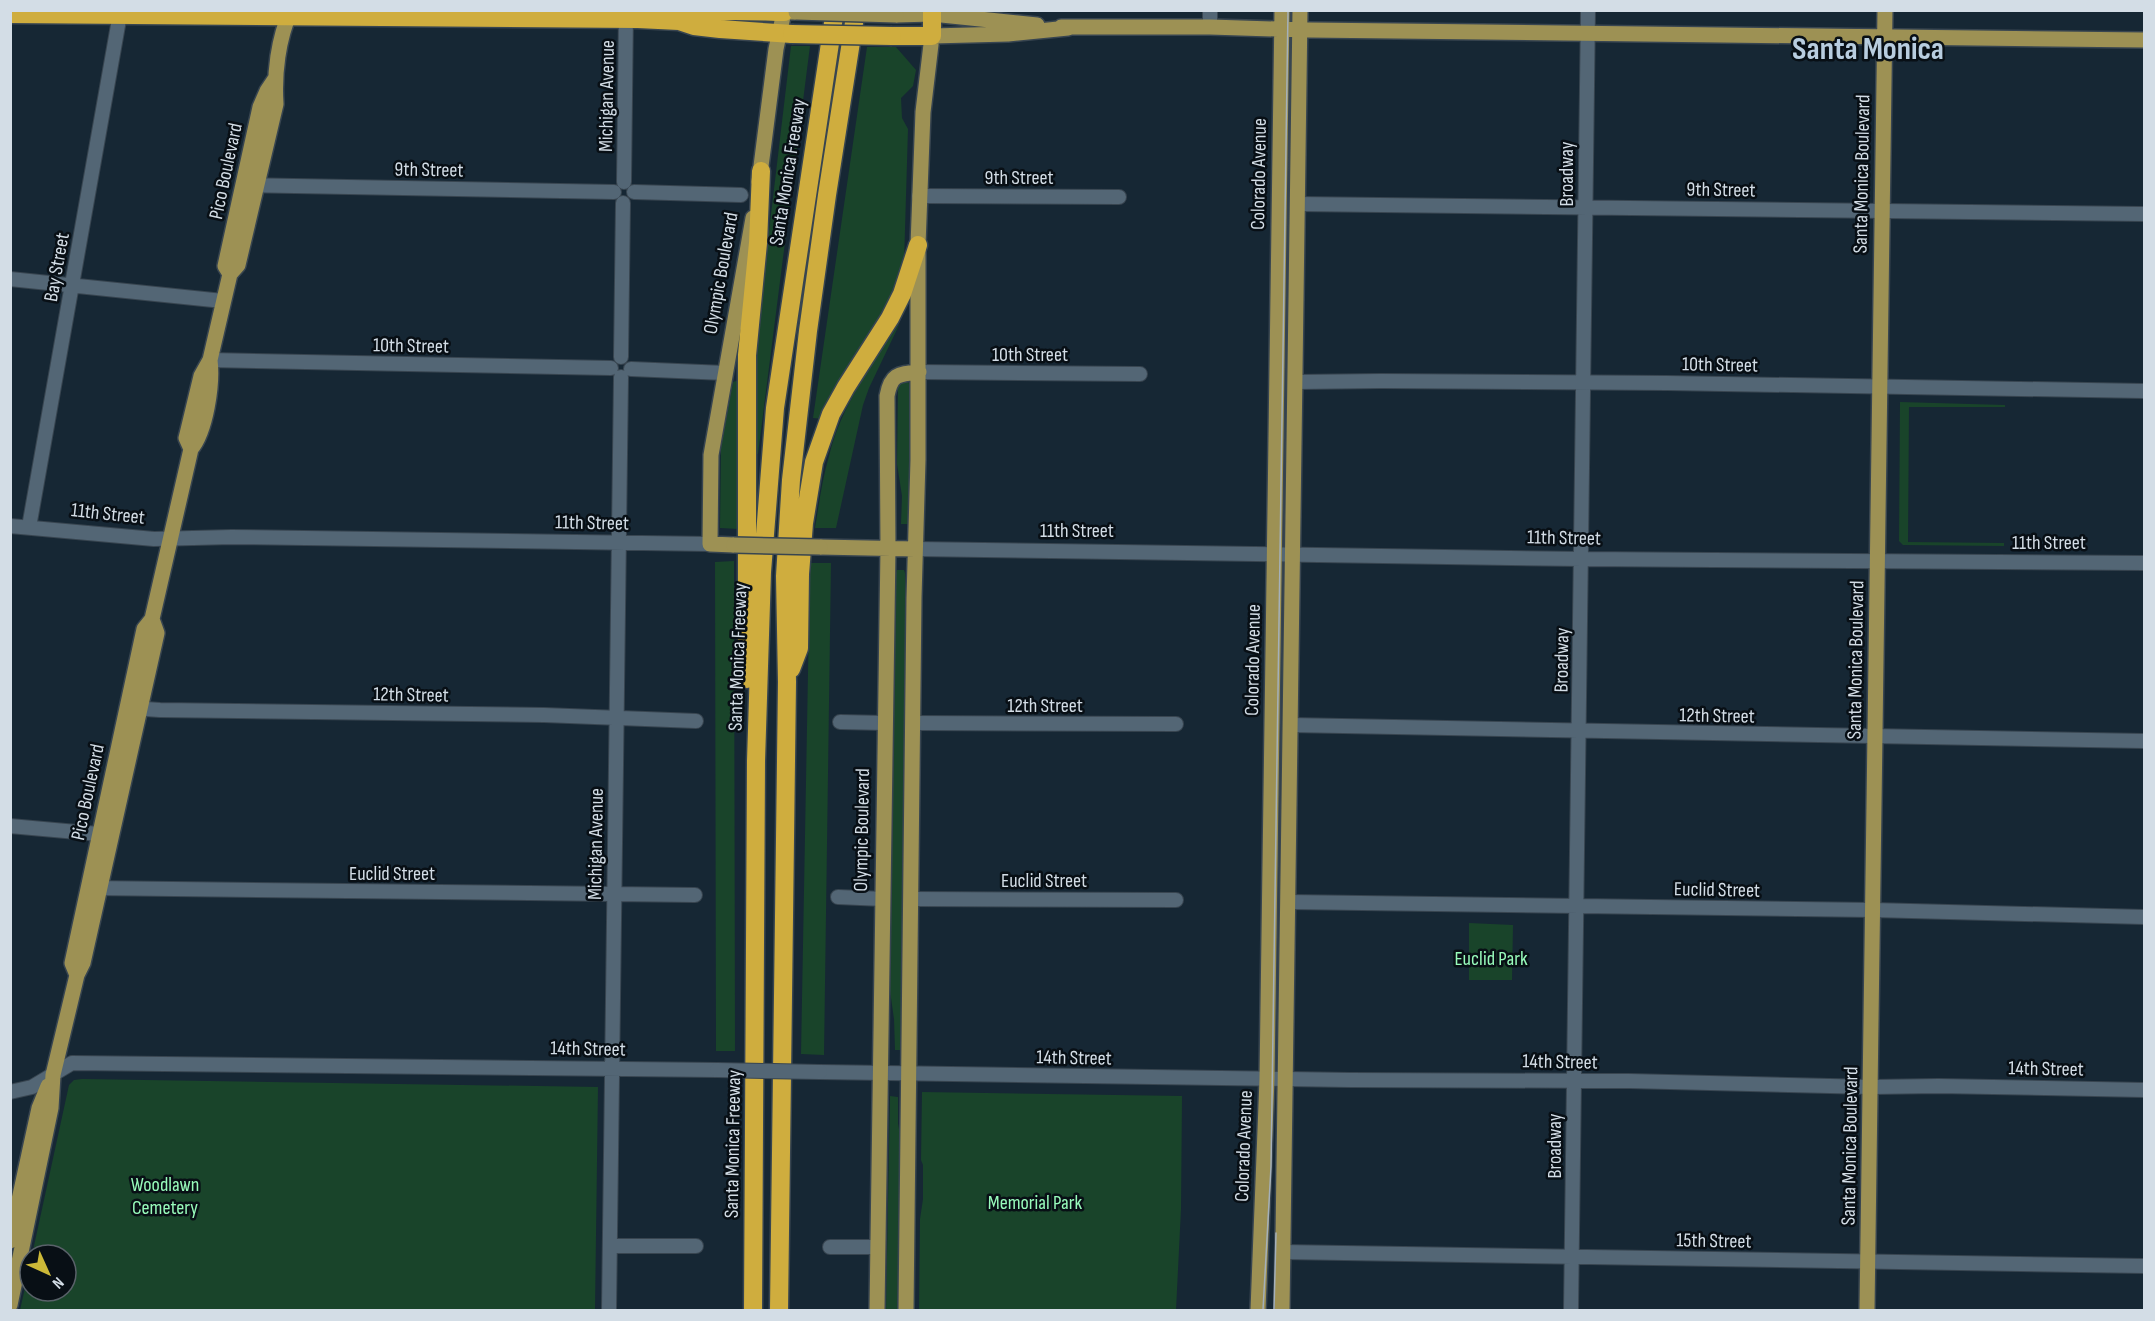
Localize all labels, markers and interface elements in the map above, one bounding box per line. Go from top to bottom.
district label: Santa Monica [1792,30,1944,69]
street label: Michigan Avenue [594,40,620,152]
street label: Santa Monica Boulevard [1849,94,1875,254]
street label: Santa Monica Freeway [765,97,811,247]
street label: Colorado Avenue [1246,118,1272,230]
street label: Pico Boulevard [204,121,248,221]
street label: Broadway [1555,141,1579,206]
street label: 9th Street [394,157,464,183]
street label: 9th Street [984,166,1054,190]
street label: 9th Street [1686,177,1756,203]
street label: Olympic Boulevard [698,210,744,336]
street label: Bay Street [39,231,75,304]
street label: 10th Street [373,333,449,359]
street label: 10th Street [992,343,1068,367]
street label: 10th Street [1682,352,1758,378]
street label: 11th Street [70,498,146,530]
street label: 11th Street [555,510,629,536]
street label: 11th Street [1040,519,1114,543]
street label: 11th Street [1527,525,1601,551]
street label: 11th Street [2012,531,2086,555]
street label: Santa Monica Boulevard [1843,580,1869,740]
street label: Santa Monica Freeway [723,582,753,731]
street label: Colorado Avenue [1240,604,1266,716]
street label: Broadway [1549,627,1575,693]
street label: 12th Street [373,682,449,708]
street label: 12th Street [1007,694,1083,718]
street label: 12th Street [1679,703,1755,729]
street label: Pico Boulevard [66,742,110,842]
street label: Olympic Boulevard [849,768,875,892]
street label: Michigan Avenue [583,788,609,900]
street label: Euclid Street [349,862,435,886]
street label: Euclid Street [1001,869,1087,893]
street label: Euclid Street [1674,877,1760,903]
park label: Euclid Park [1454,947,1528,971]
street label: 14th Street [550,1036,626,1062]
street label: 14th Street [1036,1045,1112,1071]
street label: 14th Street [1522,1049,1598,1075]
street label: 14th Street [2008,1056,2084,1082]
street label: Santa Monica Boulevard [1837,1066,1863,1226]
street label: Santa Monica Freeway [720,1069,746,1218]
street label: Colorado Avenue [1230,1090,1258,1202]
street label: Broadway [1543,1113,1567,1178]
park label: Woodlawn Cemetery [131,1173,199,1220]
park label: Memorial Park [988,1191,1083,1215]
street label: 15th Street [1676,1228,1752,1254]
north arrow [18,1243,78,1303]
text: N [48,1273,67,1292]

